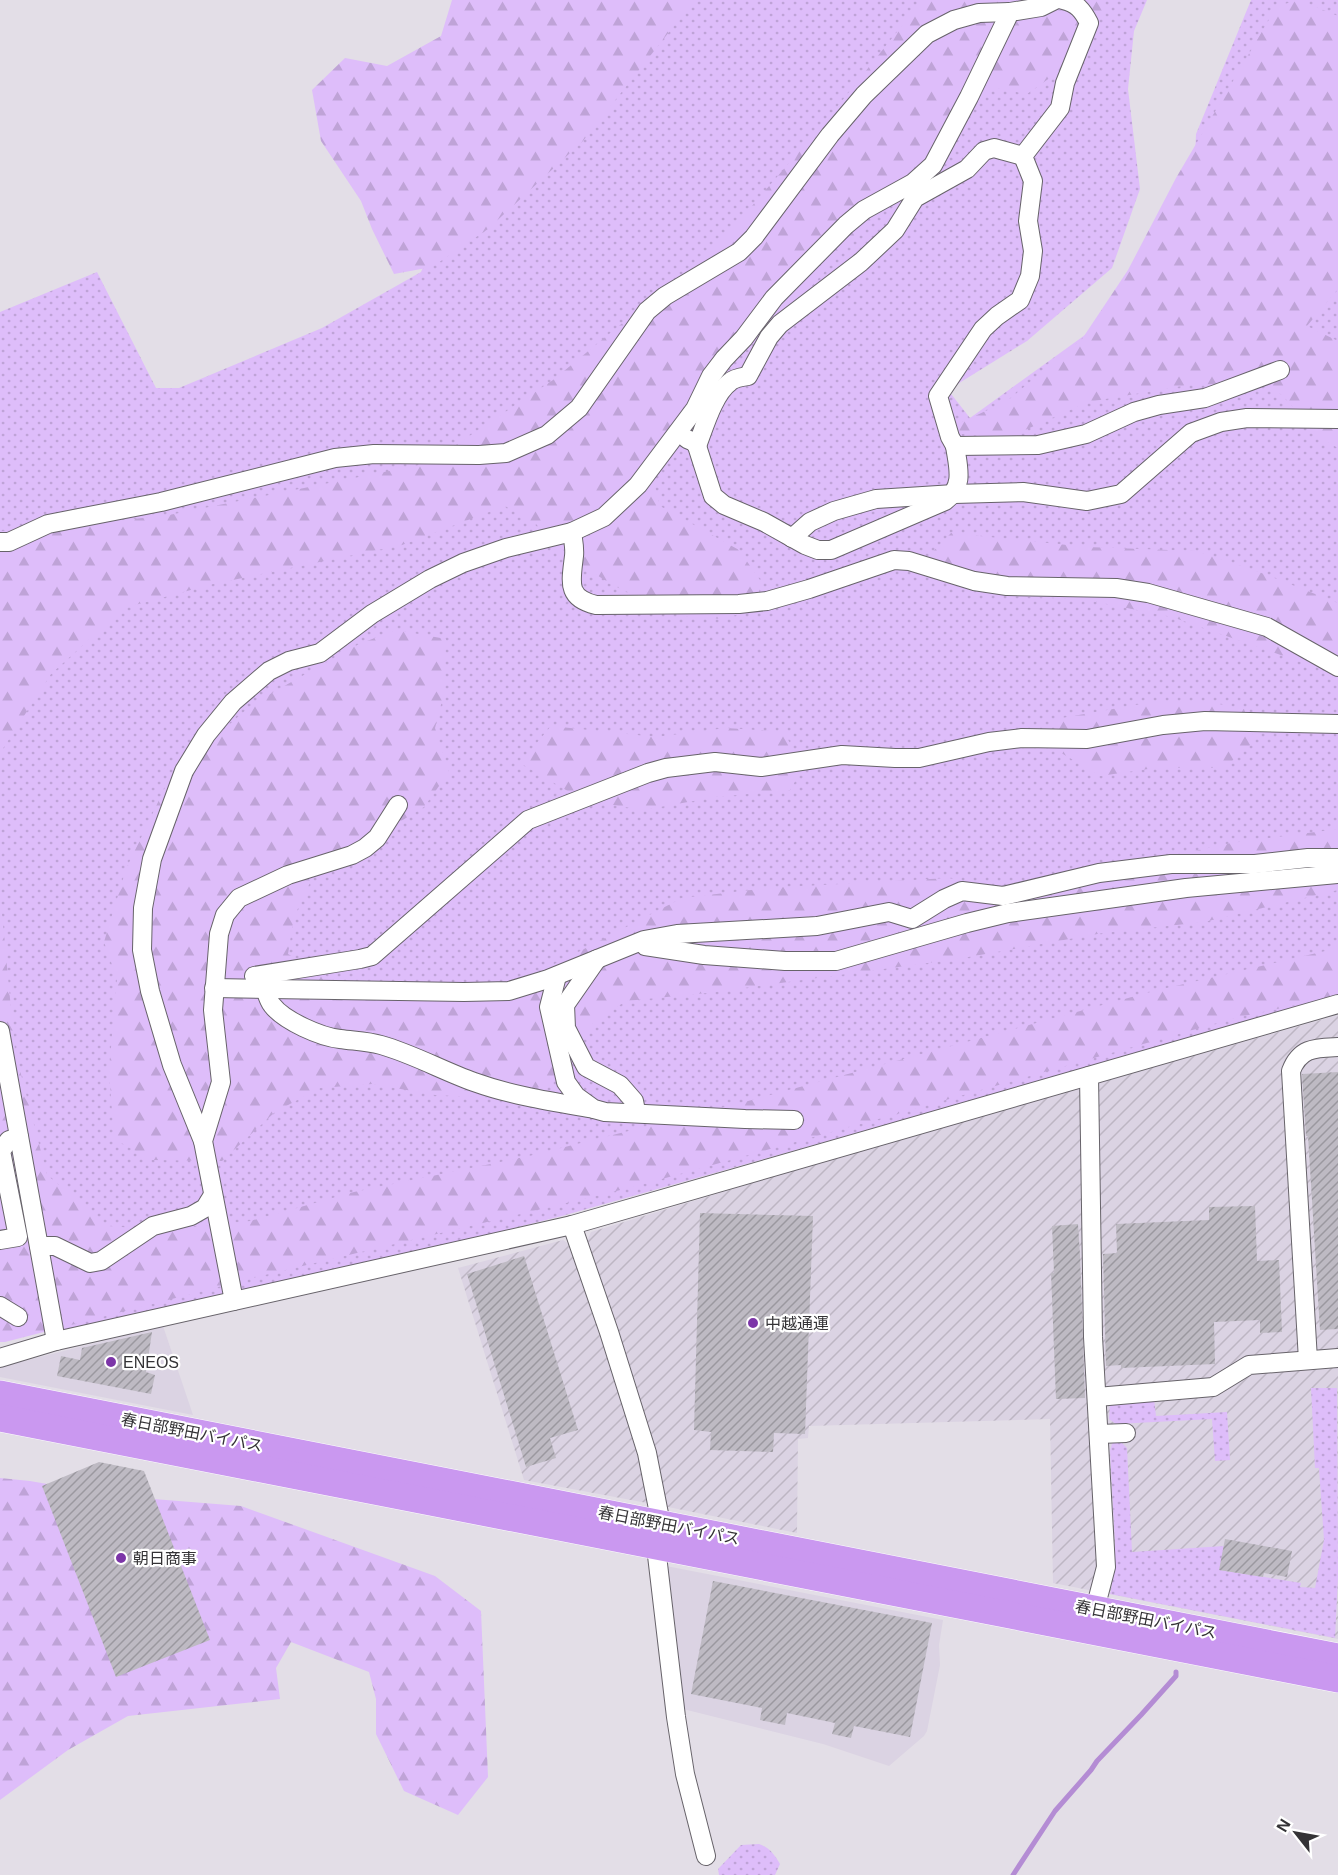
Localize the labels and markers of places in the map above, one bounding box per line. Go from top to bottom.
place label: 中越通運 [765,1315,829,1332]
marker: 中越通運 [746,1316,760,1330]
place label: ENEOS [123,1354,179,1371]
marker: ENEOS [104,1355,118,1369]
place label: 朝日商事 [133,1550,197,1567]
marker: 朝日商事 [114,1551,128,1565]

